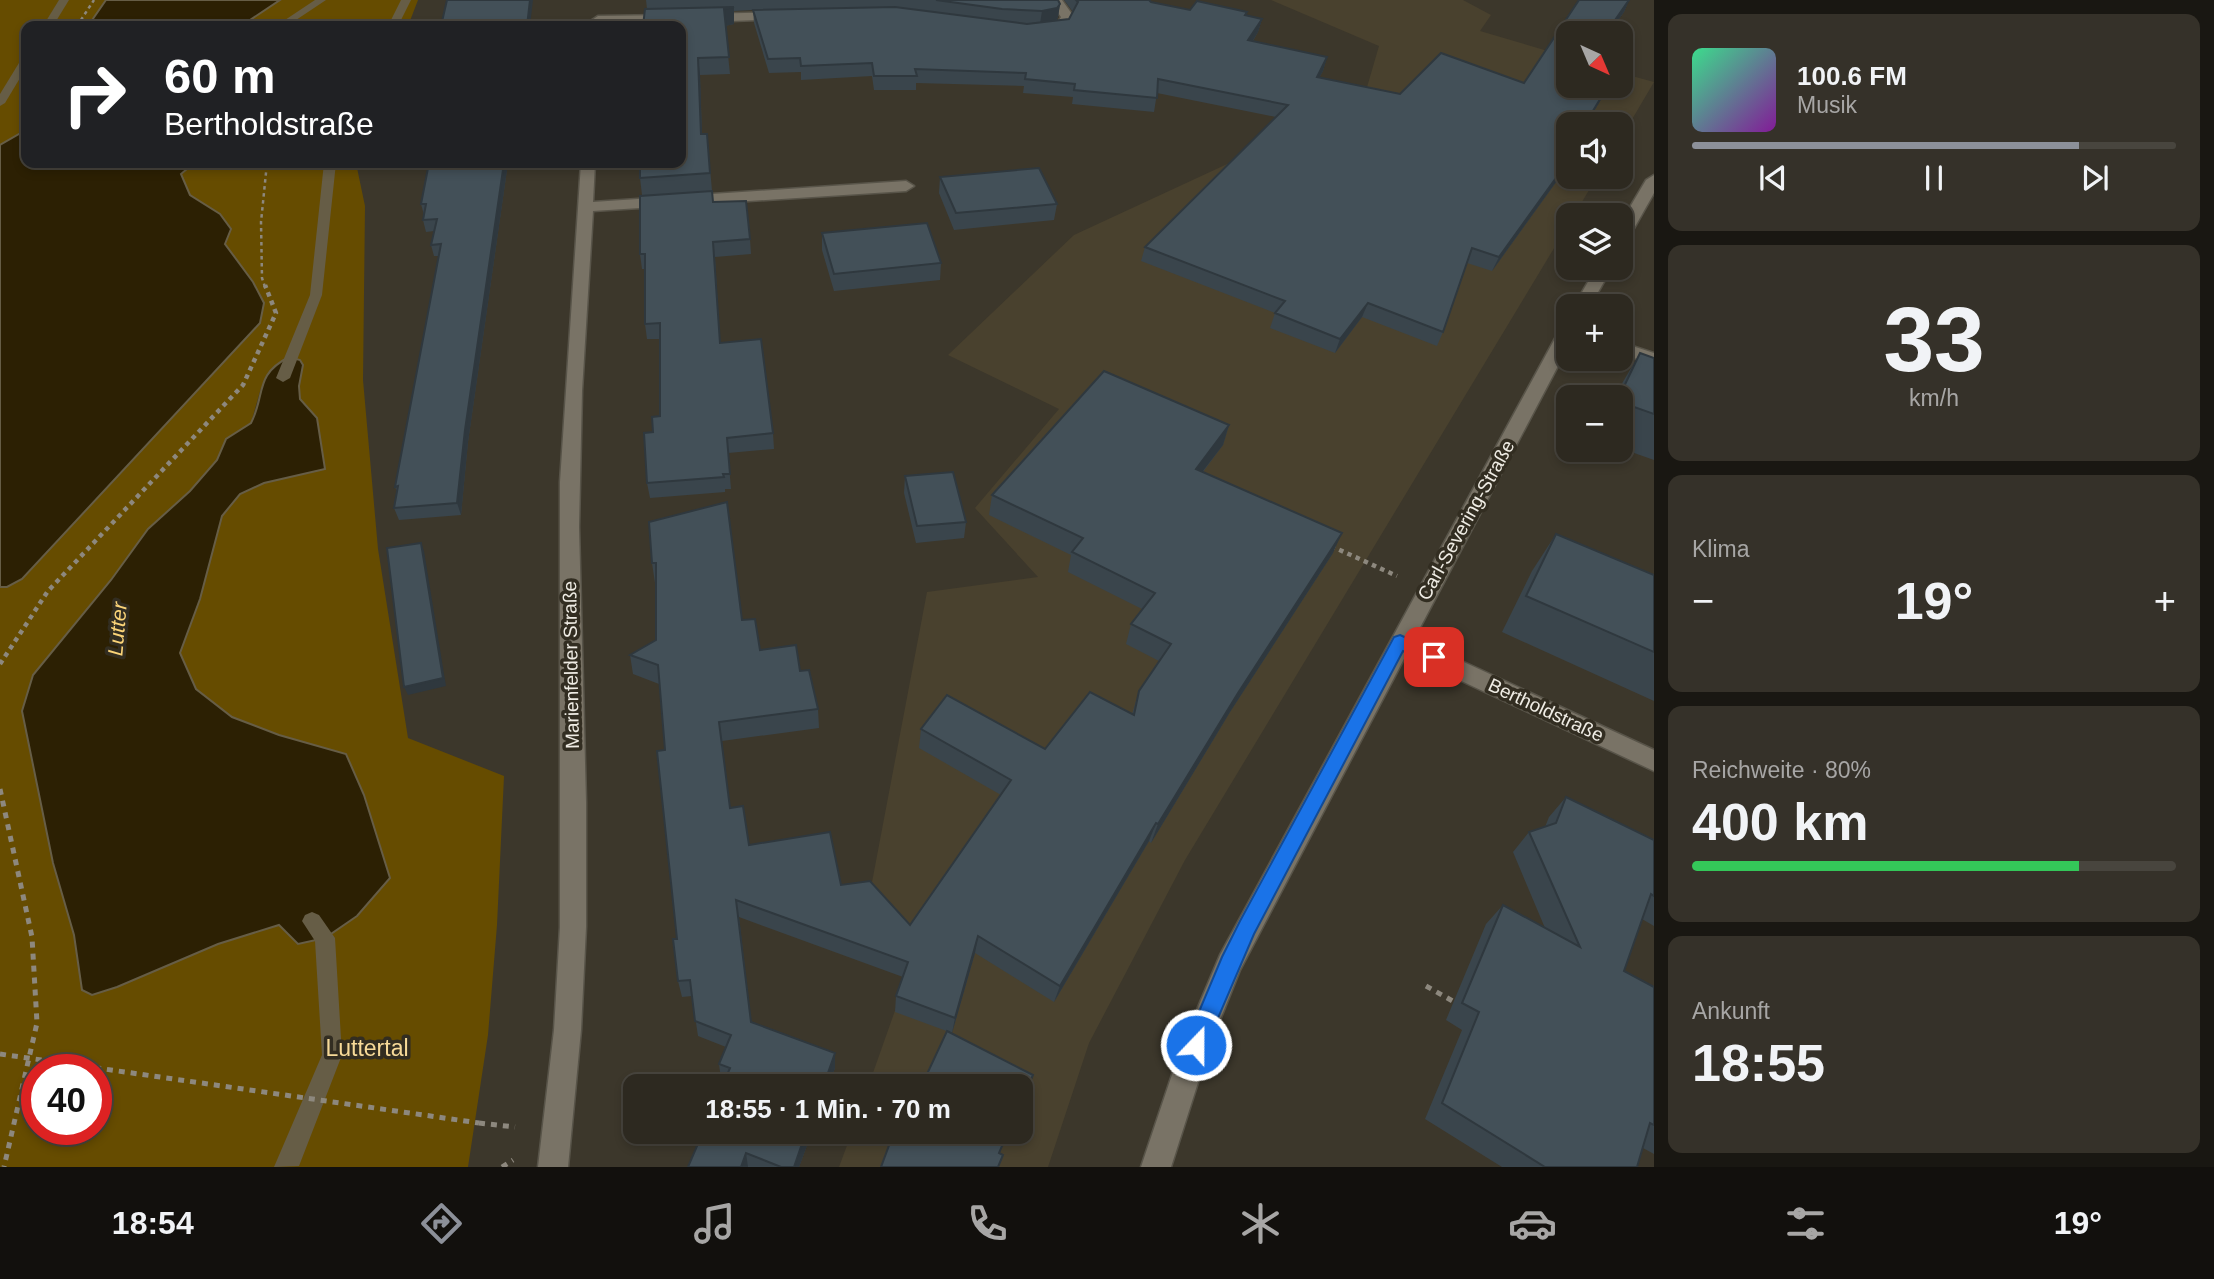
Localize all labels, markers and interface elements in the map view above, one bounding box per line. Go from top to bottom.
north arrow [1556,21,1633,98]
map controls [1556,21,1633,462]
icon: right [49,49,140,140]
text: 60 m [164,49,276,103]
text: 100.6 FM [1797,61,1907,91]
text: Musik [1797,92,1857,118]
text: Bertholdstraße [164,106,374,142]
button: sound [1556,112,1633,189]
icon: previous [1754,159,1792,197]
icon: pause [1915,159,1953,197]
icon: next [2076,159,2114,197]
button: layers [1556,203,1633,280]
text: 33 [1883,289,1985,390]
button: + [1556,294,1633,371]
button: − [1556,385,1633,462]
text: km/h [1909,385,1959,411]
street label: Carl-Severing-Straße [1413,436,1519,604]
text: Klima [1692,536,1750,562]
text: 19° [1895,572,1973,630]
text: − [1692,580,1714,622]
text: + [2154,580,2176,622]
street label: Marienfelder Straße [559,581,583,749]
water label: Lutter [103,600,131,657]
pin [1404,627,1464,687]
icon: arrive [1415,638,1453,676]
street label: Bertholdstraße [1485,674,1607,746]
text: Reichweite · 80% [1692,757,1871,783]
text: 400 km [1692,793,1868,851]
text: Ankunft [1692,998,1770,1024]
position arrow [1159,1008,1233,1082]
text: 18:55 [1692,1034,1825,1092]
park label: Luttertal [325,1035,409,1061]
speed limit sign: 40 [21,1054,112,1145]
text: 18:55 · 1 Min. · 70 m [705,1094,951,1124]
icon: directions [417,1199,466,1248]
icon: music [690,1199,739,1248]
icon: phone [963,1199,1012,1248]
icon: climate [1236,1199,1285,1248]
icon: car [1508,1199,1557,1248]
icon: filters [1781,1199,1830,1248]
text: 18:54 [112,1205,194,1241]
text: 19° [2054,1205,2102,1241]

